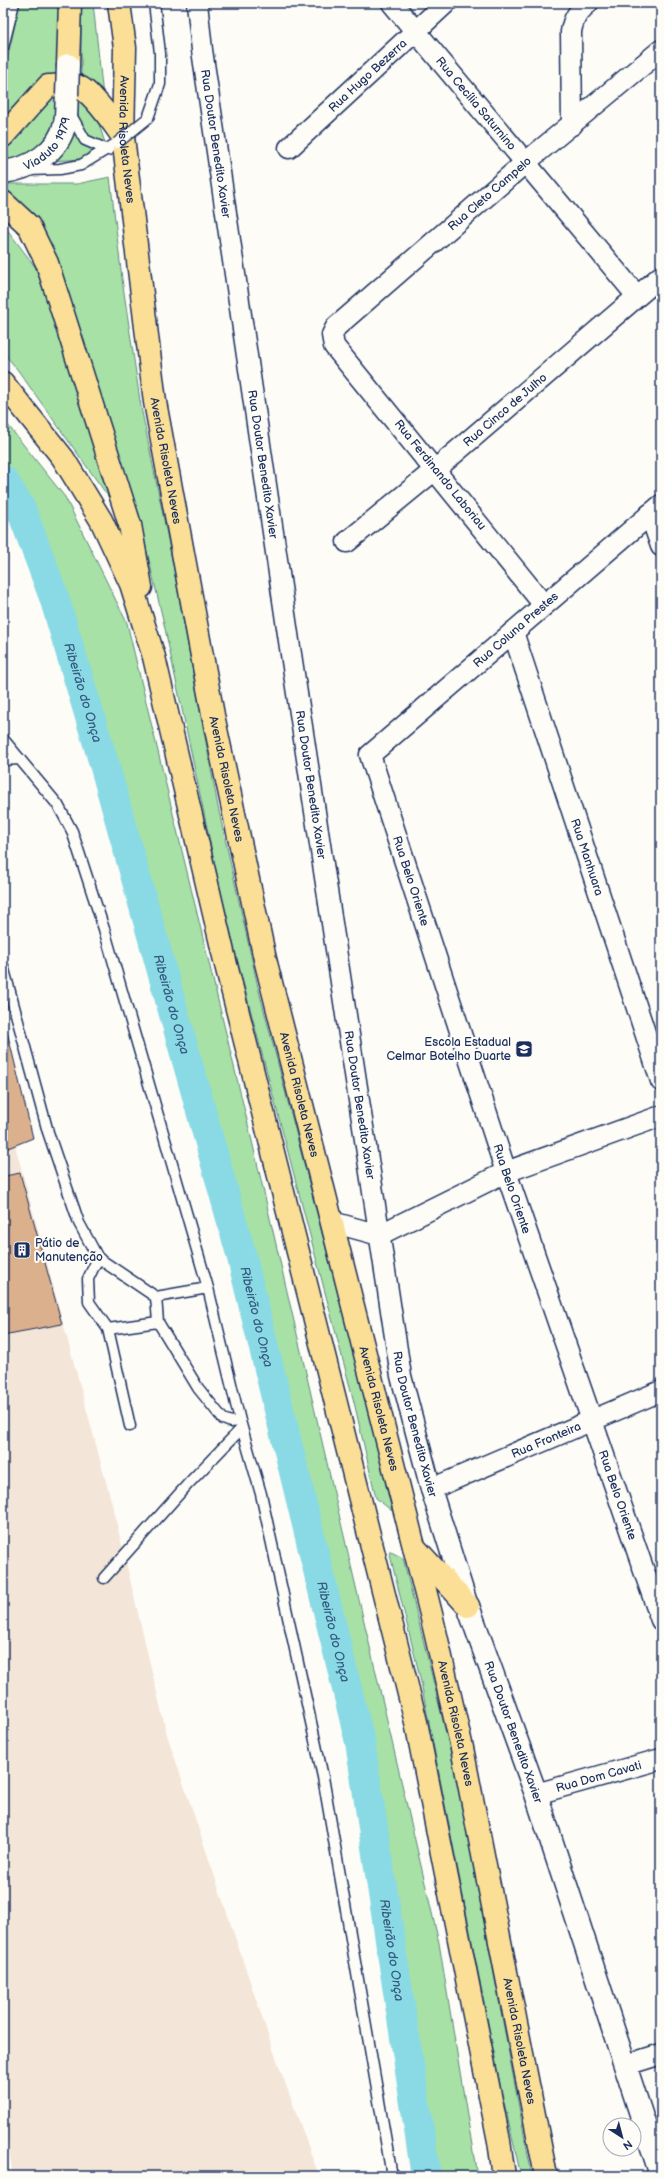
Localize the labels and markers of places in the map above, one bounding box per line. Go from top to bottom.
place label: Escola Estadual Celmar Botelho Duarte [387,1035,511,1064]
school or university icon: Escola Estadual Celmar Botelho Duarte [514,1039,534,1059]
place label: Pátio de Manutenção [35,1236,103,1265]
building icon: Pátio de Manutenção [12,1240,32,1260]

